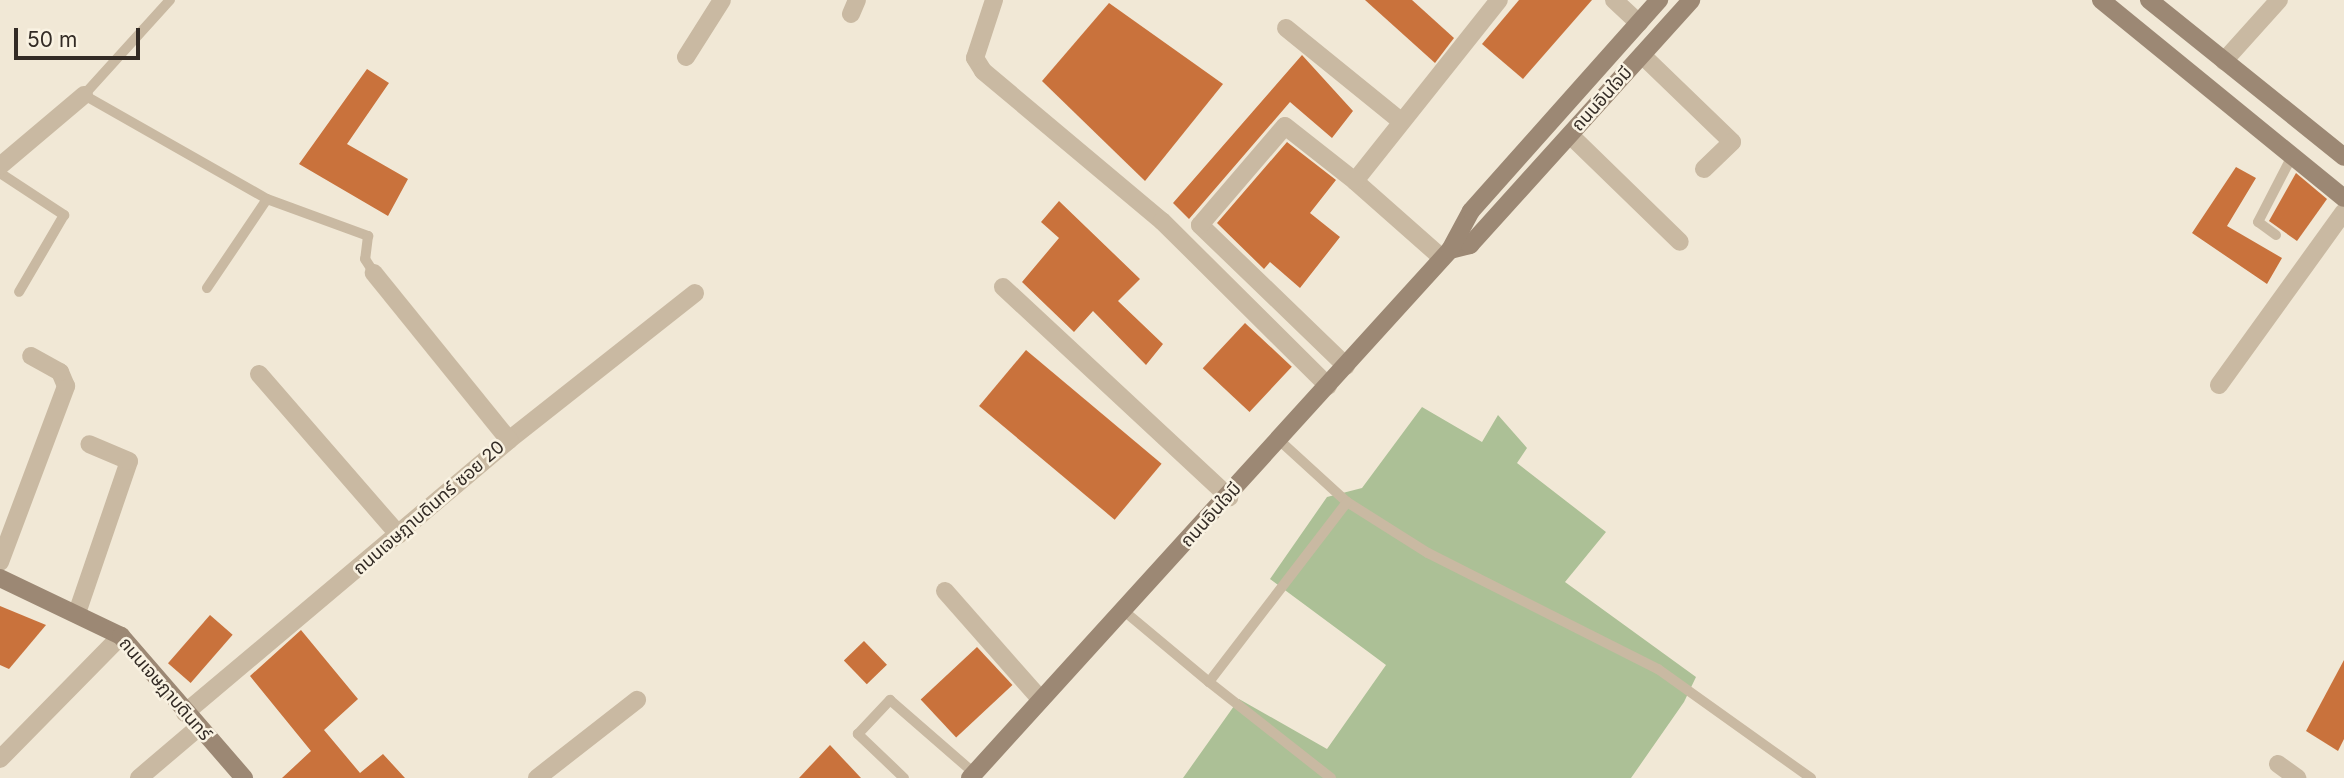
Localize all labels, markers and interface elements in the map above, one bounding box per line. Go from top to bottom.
scale bar [18,14,144,58]
text: 50 m [27,27,77,52]
street label: ถนนอินใจมี [1567,62,1637,136]
street label: ถนนเจษฎาบดินทร์ ซอย 20 [349,436,509,580]
street label: ถนนอินใจมี [1176,478,1246,552]
street label: ถนนเจษฎาบดินทร์ [114,633,216,745]

